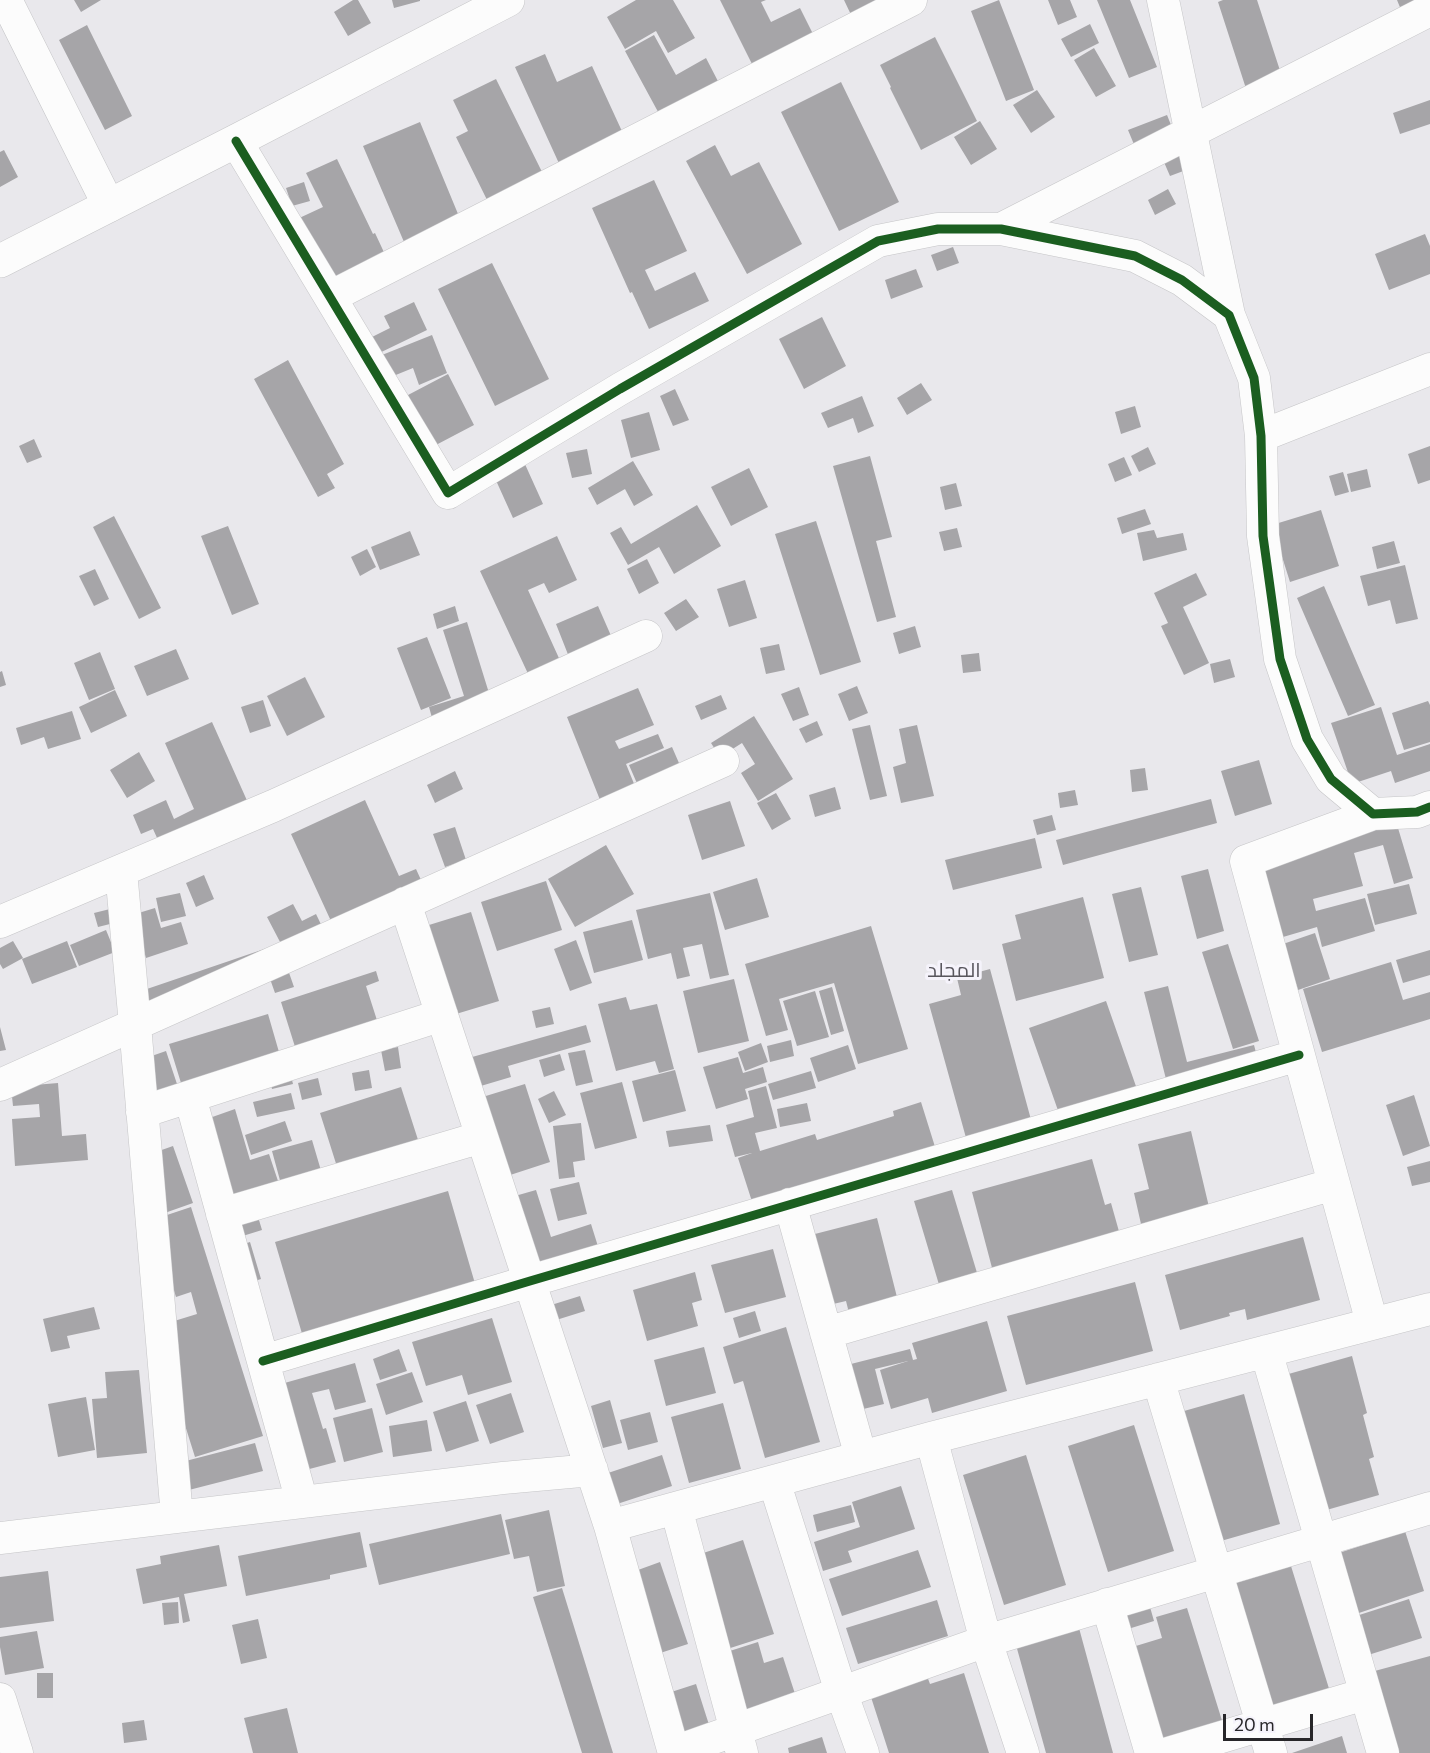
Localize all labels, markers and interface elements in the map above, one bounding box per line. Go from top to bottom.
district label: المجلد [927,958,981,982]
scale bar [1226,1702,1316,1740]
text: 20 m [1234,1713,1275,1735]

